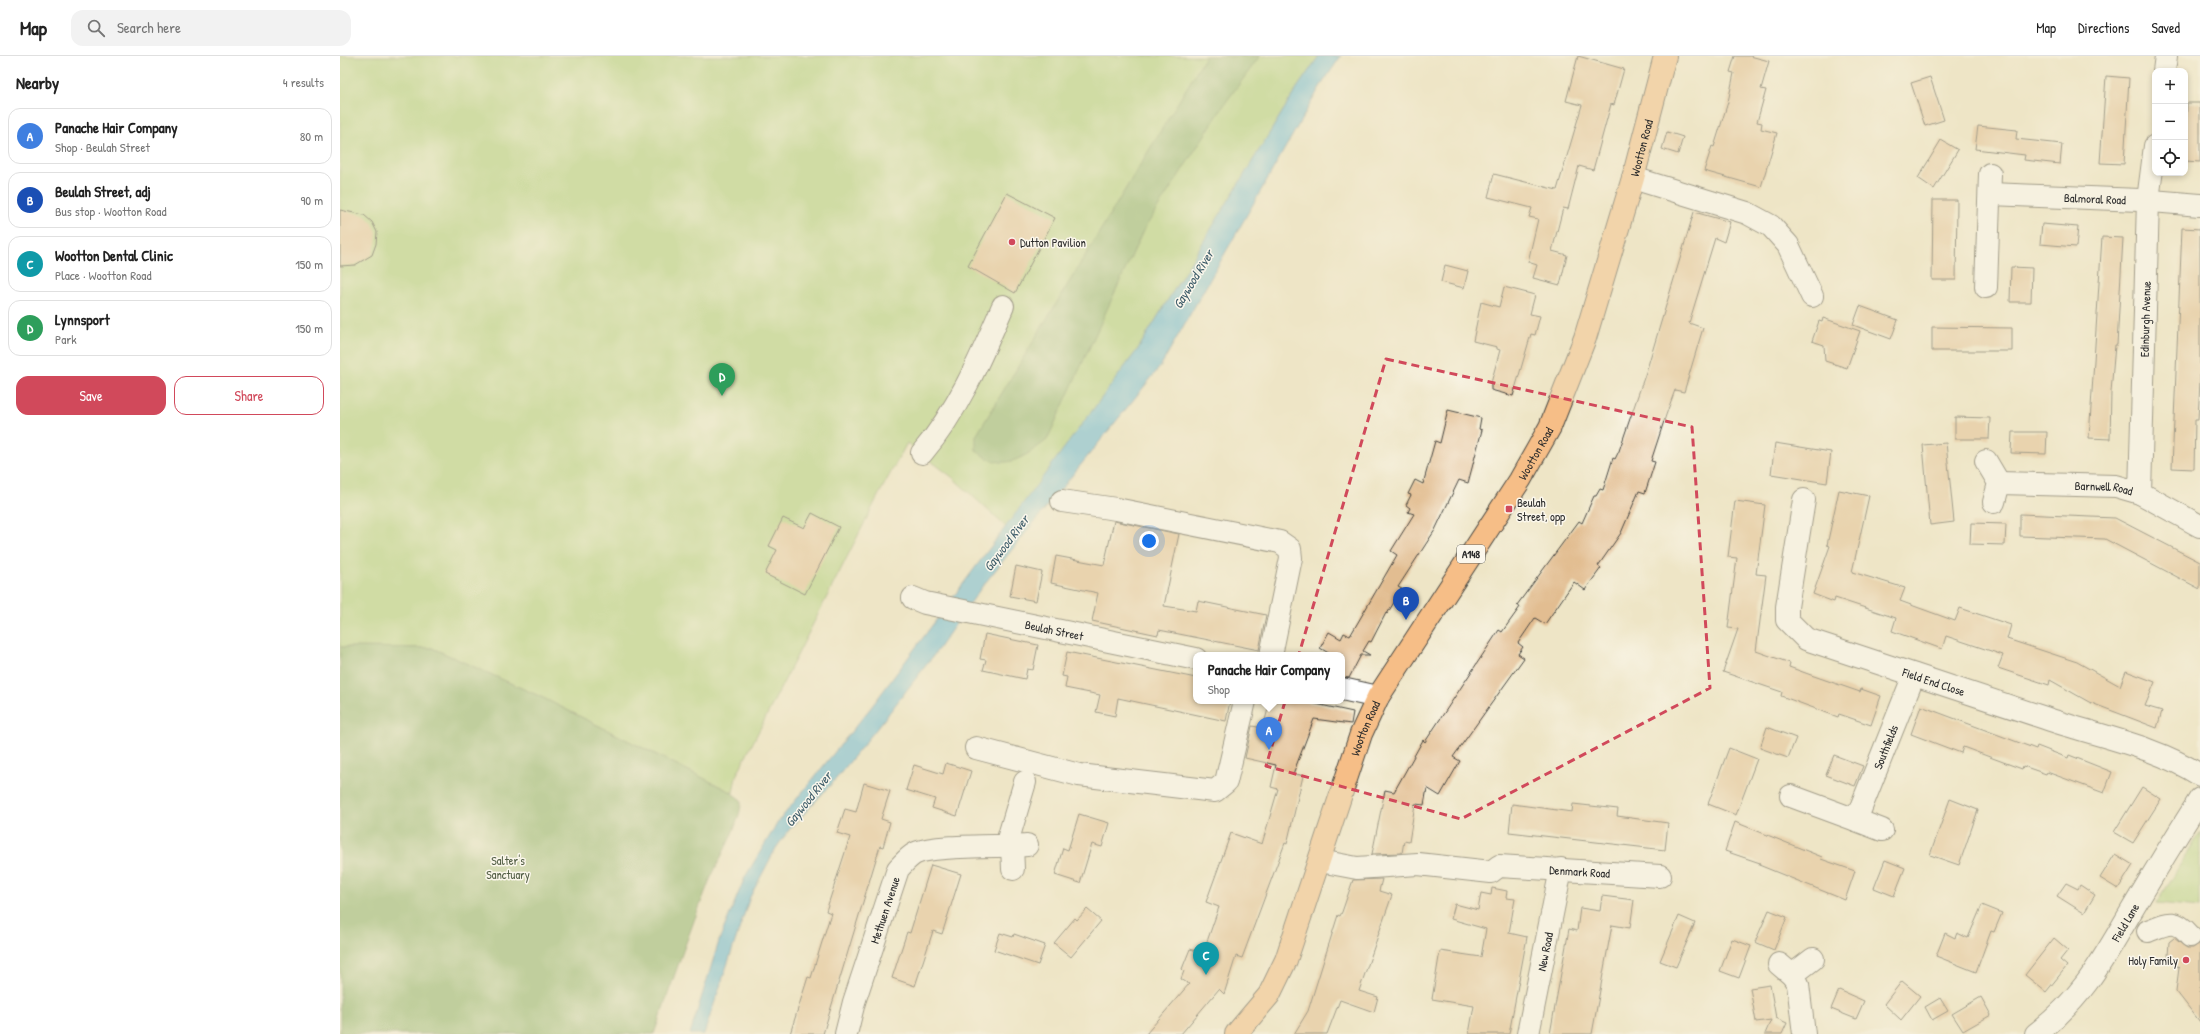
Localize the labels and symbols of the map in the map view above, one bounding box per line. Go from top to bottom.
street label: Wootton Road [1625,117,1657,178]
street label: Balmoral Road [2064,188,2127,208]
place label: Dutton Pavilion [1020,234,1086,251]
marker: Dutton Pavilion [1007,237,1017,247]
water label: Gaywood River [1168,245,1219,312]
street label: Edinburgh Avenue [2135,281,2154,357]
pin: D [709,363,735,396]
street label: Wootton Road [1513,423,1557,483]
street label: Barnwell Road [2074,476,2135,499]
place label: Beulah Street, opp [1517,494,1565,525]
marker: Beulah Street, opp [1504,504,1514,514]
water label: Gaywood River [979,510,1034,575]
your location [1139,531,1159,551]
road number: A148 [1457,545,1485,563]
pin: B [1393,587,1419,620]
street label: Beulah Street [1023,615,1086,644]
street label: Field End Close [1900,663,1968,700]
street label: Wootton Road [1346,698,1384,758]
pin: A [1256,717,1282,750]
street label: Southfields [1869,722,1902,772]
water label: Gaywood River [780,766,837,830]
park label: Salter's Sanctuary [486,852,530,883]
street label: Denmark Road [1549,861,1611,881]
street label: Methuen Avenue [866,874,904,946]
street label: Field Lane [2106,900,2143,945]
street label: New Road [1532,930,1557,973]
pin: C [1193,942,1219,975]
place label: Holy Family [2128,952,2178,969]
marker: Holy Family [2181,955,2191,965]

